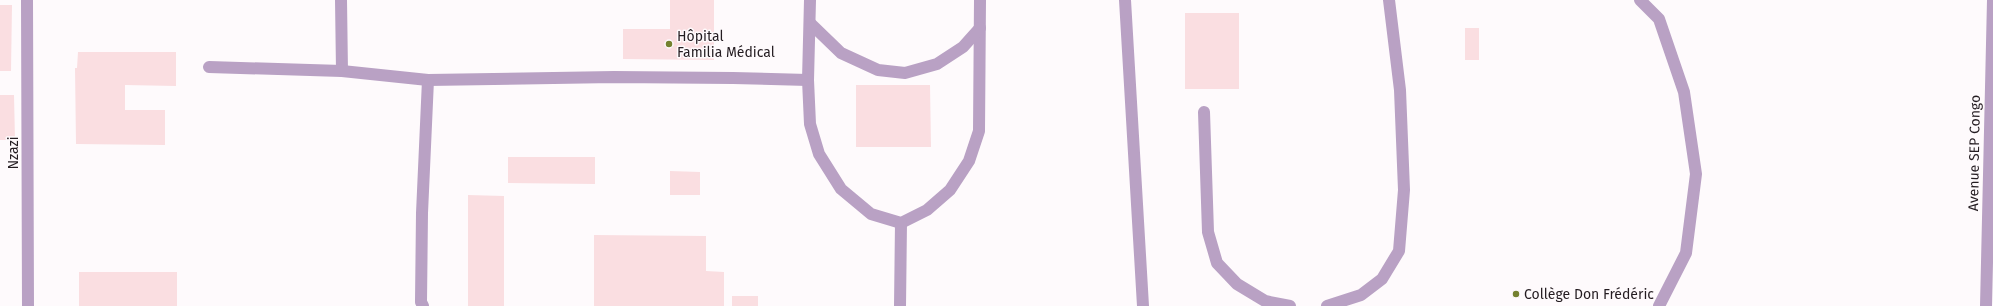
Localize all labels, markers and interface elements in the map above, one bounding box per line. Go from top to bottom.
place label: Hôpital Familia Médical [677,28,775,61]
marker: Hôpital Familia Médical [664,39,674,49]
street label: Avenue SEP Congo [1965,95,1984,211]
street label: Nzazi [5,136,22,170]
place label: Collège Don Frédéric [1524,286,1654,303]
marker: Collège Don Frédéric [1511,289,1521,299]

